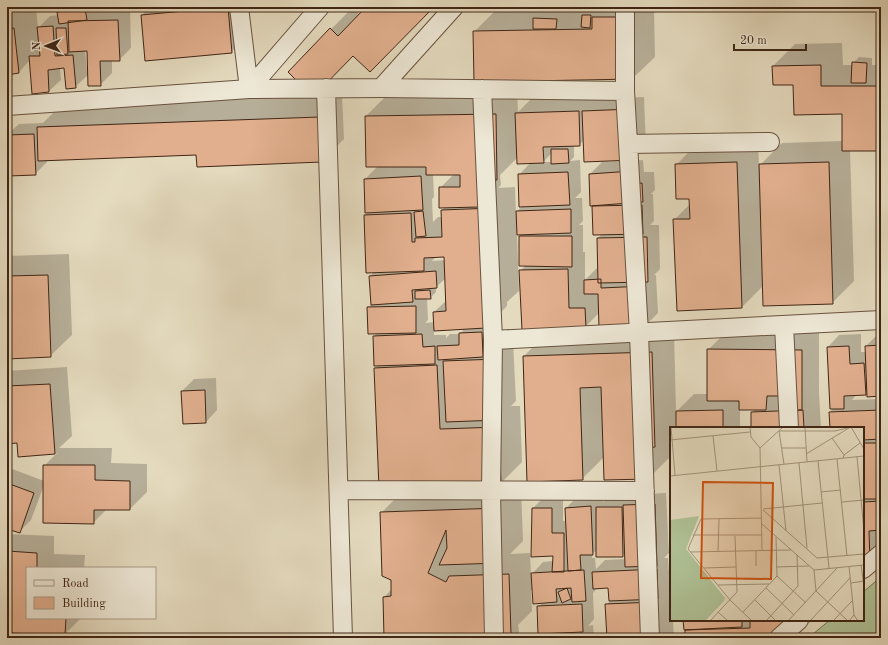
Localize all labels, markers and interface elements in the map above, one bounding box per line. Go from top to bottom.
north arrow [26,26,66,66]
scale bar [734,26,806,52]
text: 20 m [740,35,767,47]
text: N [32,41,43,50]
inset map [670,427,864,621]
legend [26,567,156,619]
text: Road [62,578,89,590]
text: Building [62,598,106,610]

